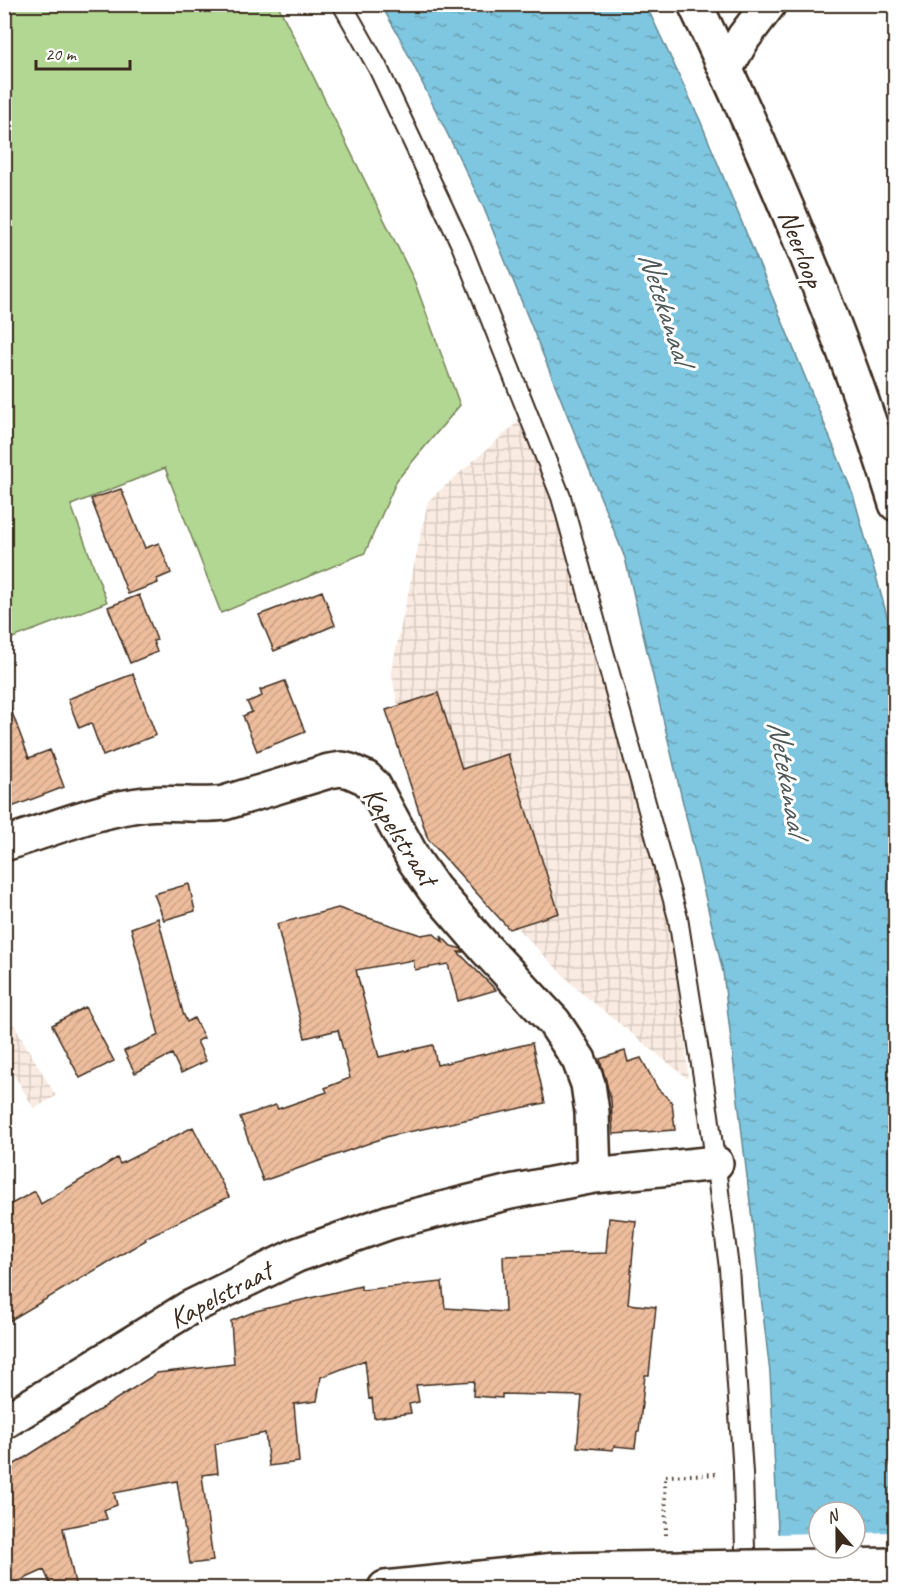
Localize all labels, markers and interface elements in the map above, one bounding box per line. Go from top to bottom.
scale bar [36,33,130,71]
text: 20 m [45,43,78,65]
street label: Neerloop [771,204,833,294]
water label: Netekanaal [630,247,705,377]
water label: Netekanaal [759,717,818,847]
street label: Kapelstraat [356,780,448,896]
street label: Kapelstraat [163,1251,281,1336]
north arrow [807,1500,867,1560]
text: N [824,1505,843,1528]

